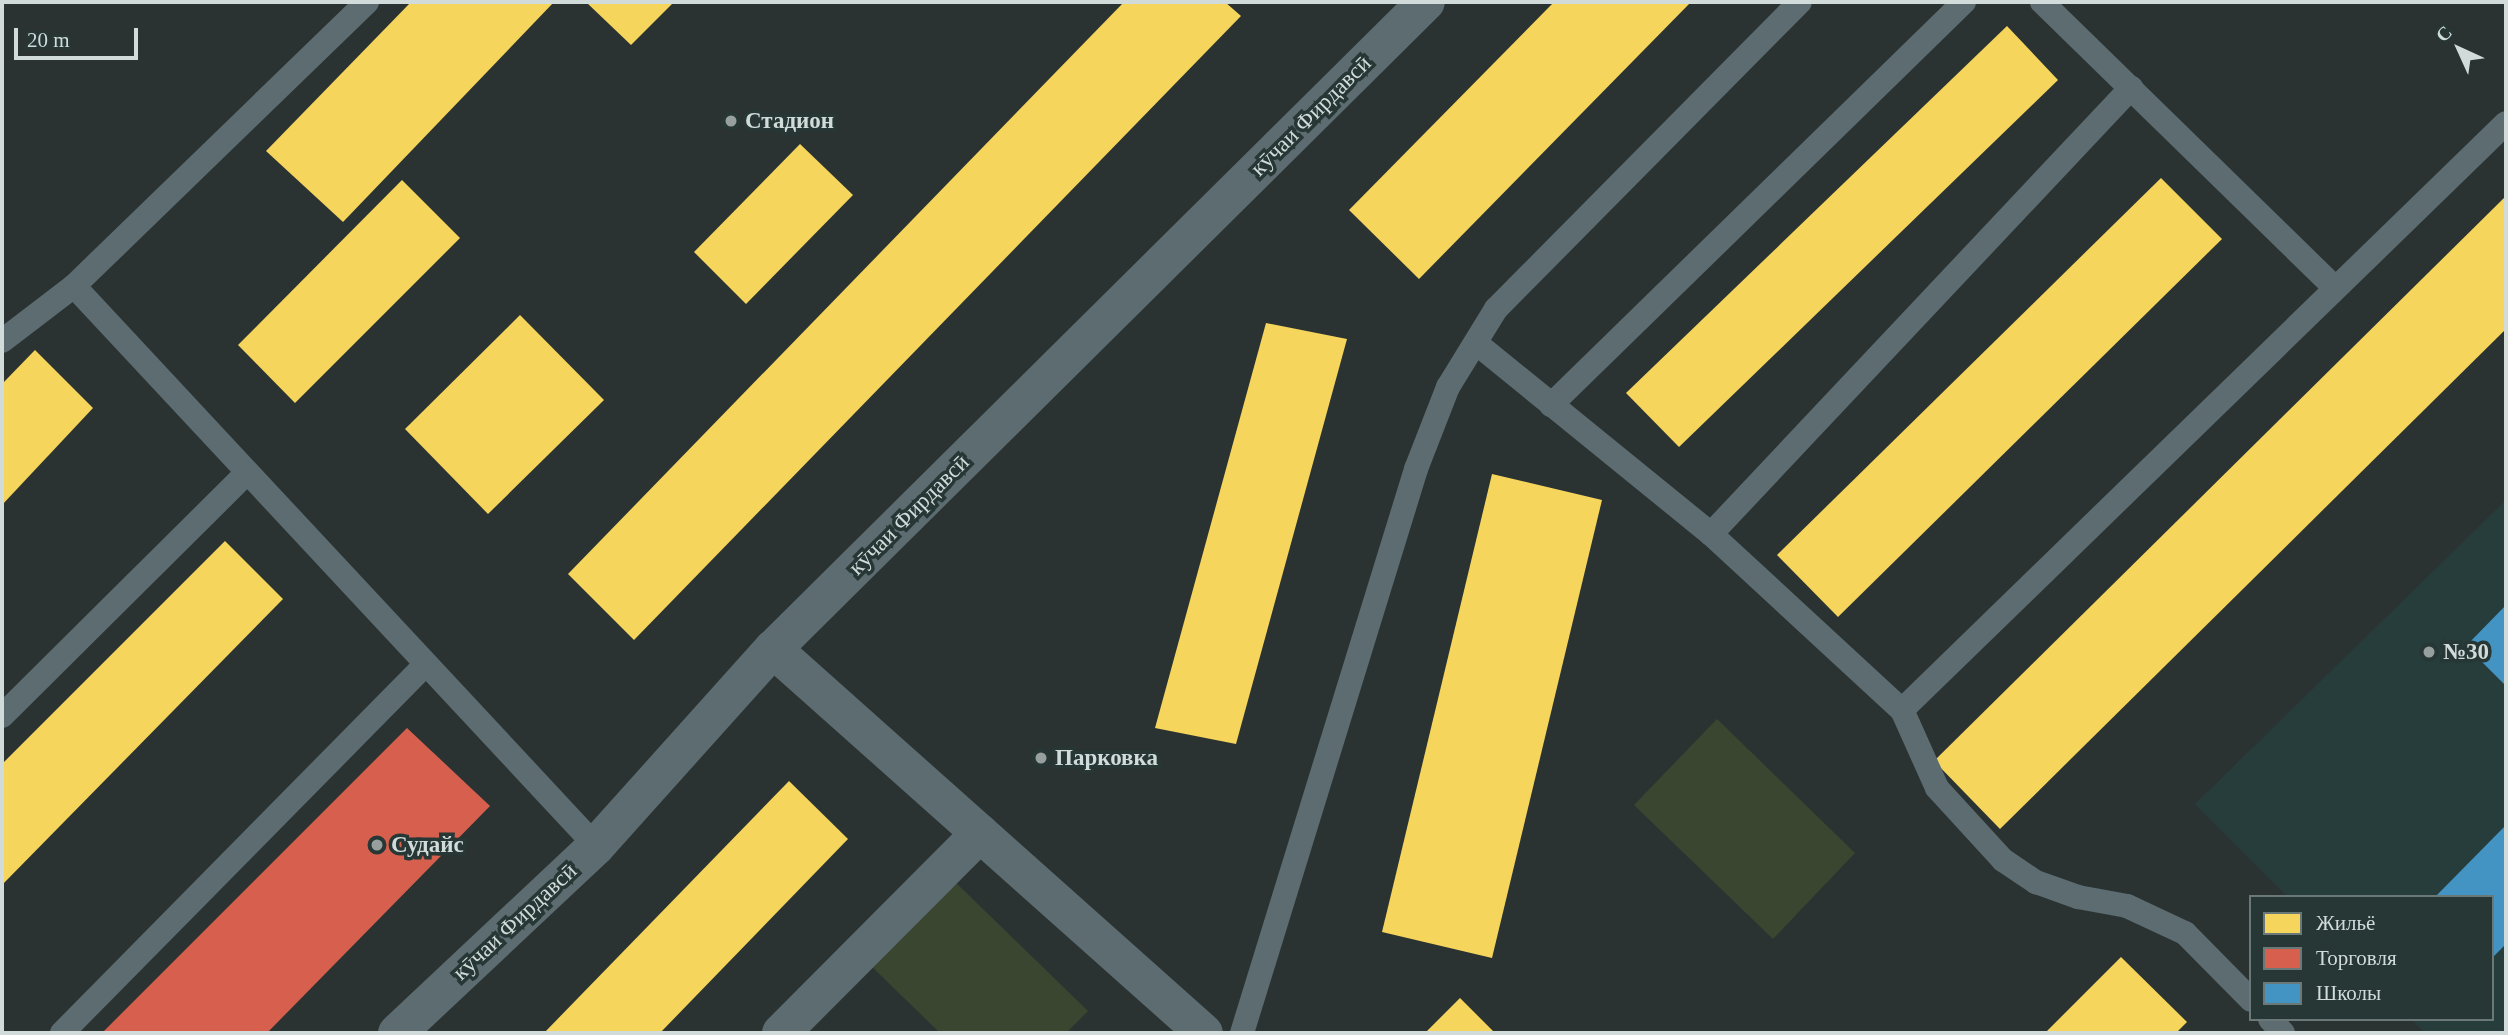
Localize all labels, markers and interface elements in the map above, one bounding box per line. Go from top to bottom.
scale bar [18,14,142,58]
north arrow [2424,14,2494,84]
text: С [2432,22,2456,46]
text: 20 m [27,28,70,52]
street label: кӯчаи Фирдавсӣ [1245,50,1377,182]
place label: Стадион [745,107,834,135]
marker: Стадион [723,113,739,129]
street label: кӯчаи Фирдавсӣ [843,449,975,581]
place label: №30 [2443,638,2489,666]
marker: №30 [2421,644,2437,660]
place label: Парковка [1055,744,1158,772]
marker: Парковка [1033,750,1049,766]
place label: Судайс [391,831,464,859]
marker: Судайс [369,837,385,853]
street label: кӯчаи Фирдавсӣ [447,858,583,986]
legend [2249,895,2494,1021]
text: Жильё [2316,911,2375,935]
text: Торговля [2316,946,2397,970]
text: Школы [2316,981,2381,1005]

